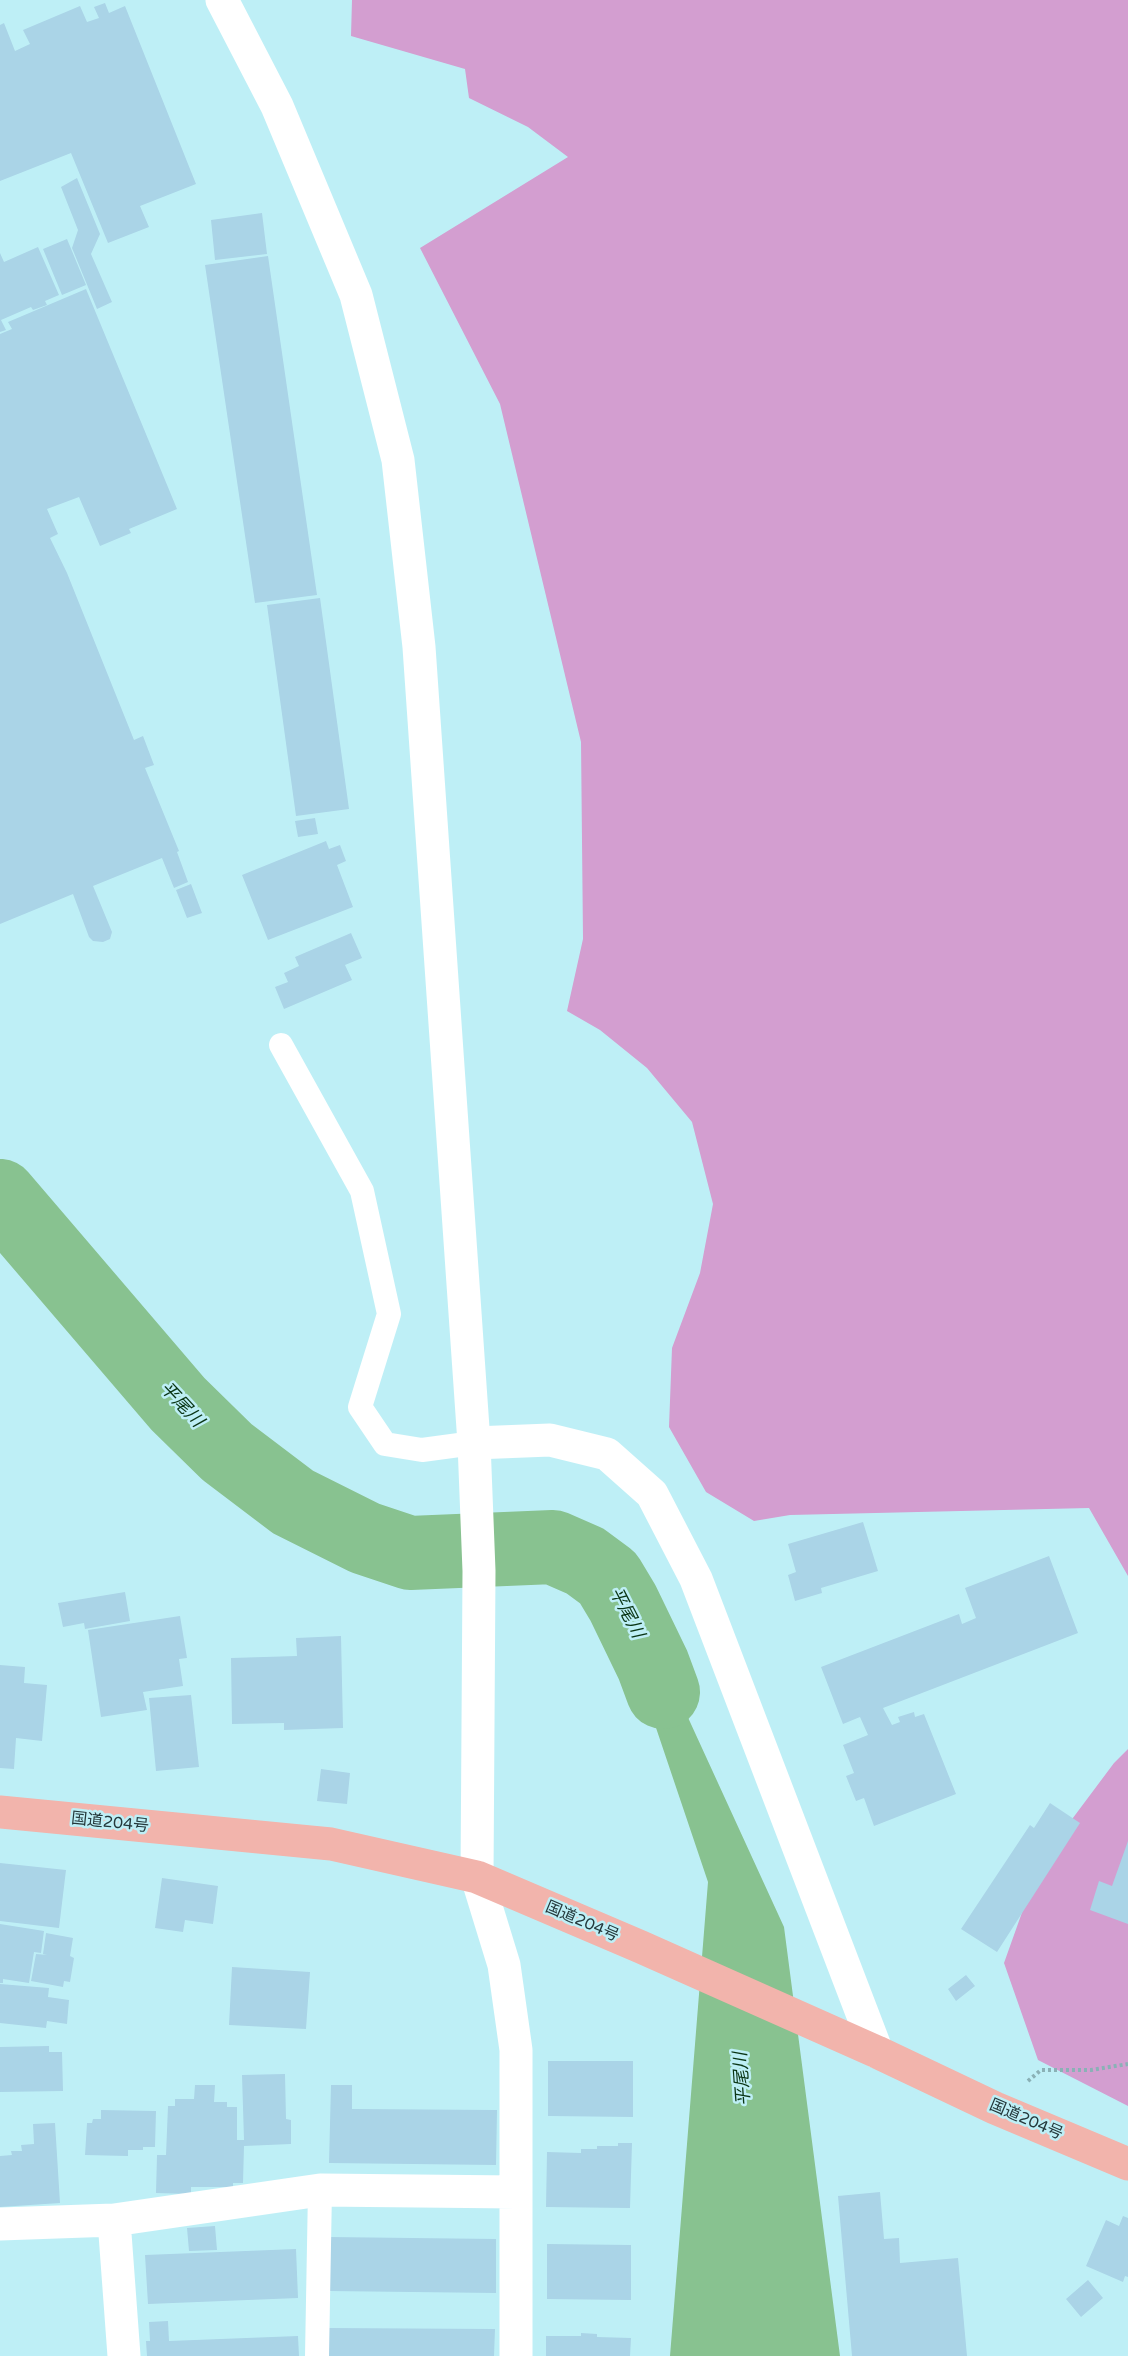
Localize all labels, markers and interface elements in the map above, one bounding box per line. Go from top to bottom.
water label: 平尾川 [155,1378,207,1432]
water label: 平尾川 [604,1584,648,1642]
street label: 国道204号 [70,1809,150,1837]
street label: 国道204号 [542,1898,622,1946]
water label: 平尾川 [730,2051,756,2107]
street label: 国道204号 [986,2096,1066,2144]

